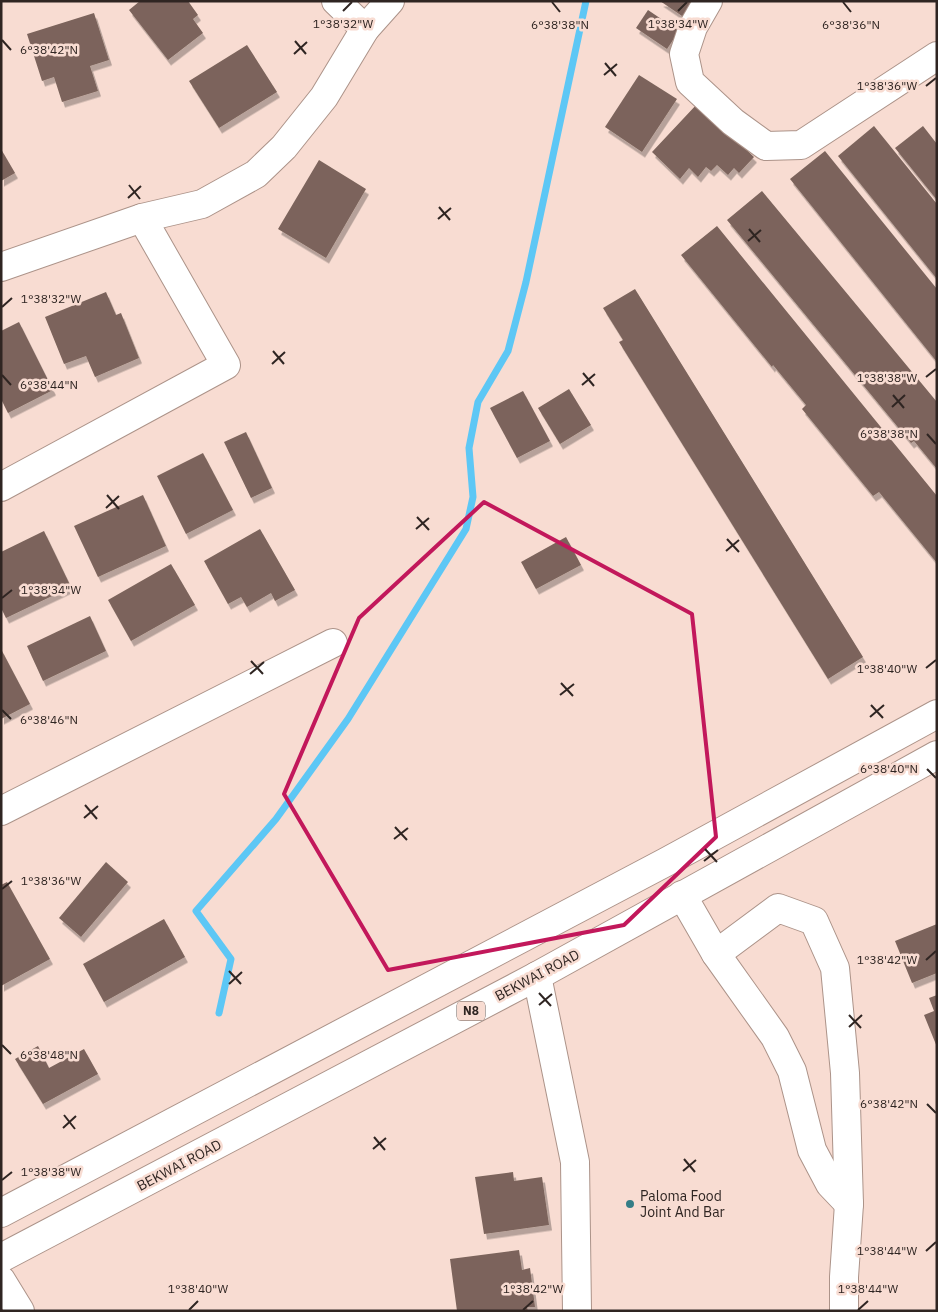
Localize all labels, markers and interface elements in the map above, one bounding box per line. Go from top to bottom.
text: 1°38'32"W [313,16,374,31]
text: 1°38'34"W [648,16,709,31]
text: 6°38'38"N [531,17,589,32]
text: 6°38'36"N [822,17,880,32]
text: 6°38'42"N [20,42,78,57]
text: 1°38'36"W [857,78,918,93]
text: 1°38'32"W [21,291,82,306]
text: 1°38'38"W [857,370,918,385]
text: 6°38'44"N [20,377,78,392]
text: 6°38'38"N [860,426,918,441]
text: 1°38'34"W [21,582,82,597]
text: 1°38'40"W [857,661,918,676]
text: 6°38'46"N [20,712,78,727]
text: 6°38'40"N [860,761,918,776]
text: 1°38'36"W [21,873,82,888]
street label: BEKWAI ROAD [492,945,582,1005]
text: 1°38'42"W [857,952,918,967]
road number: N8 [457,1001,485,1020]
text: 6°38'48"N [20,1047,78,1062]
text: 6°38'42"N [860,1096,918,1111]
street label: BEKWAI ROAD [134,1135,224,1195]
text: 1°38'38"W [21,1164,82,1179]
place label: Paloma Food Joint And Bar [640,1187,725,1221]
marker: Paloma Food Joint And Bar [624,1198,636,1210]
text: 1°38'44"W [857,1243,918,1258]
text: 1°38'40"W [168,1281,229,1296]
text: 1°38'42"W [503,1281,564,1296]
text: 1°38'44"W [838,1281,899,1296]

